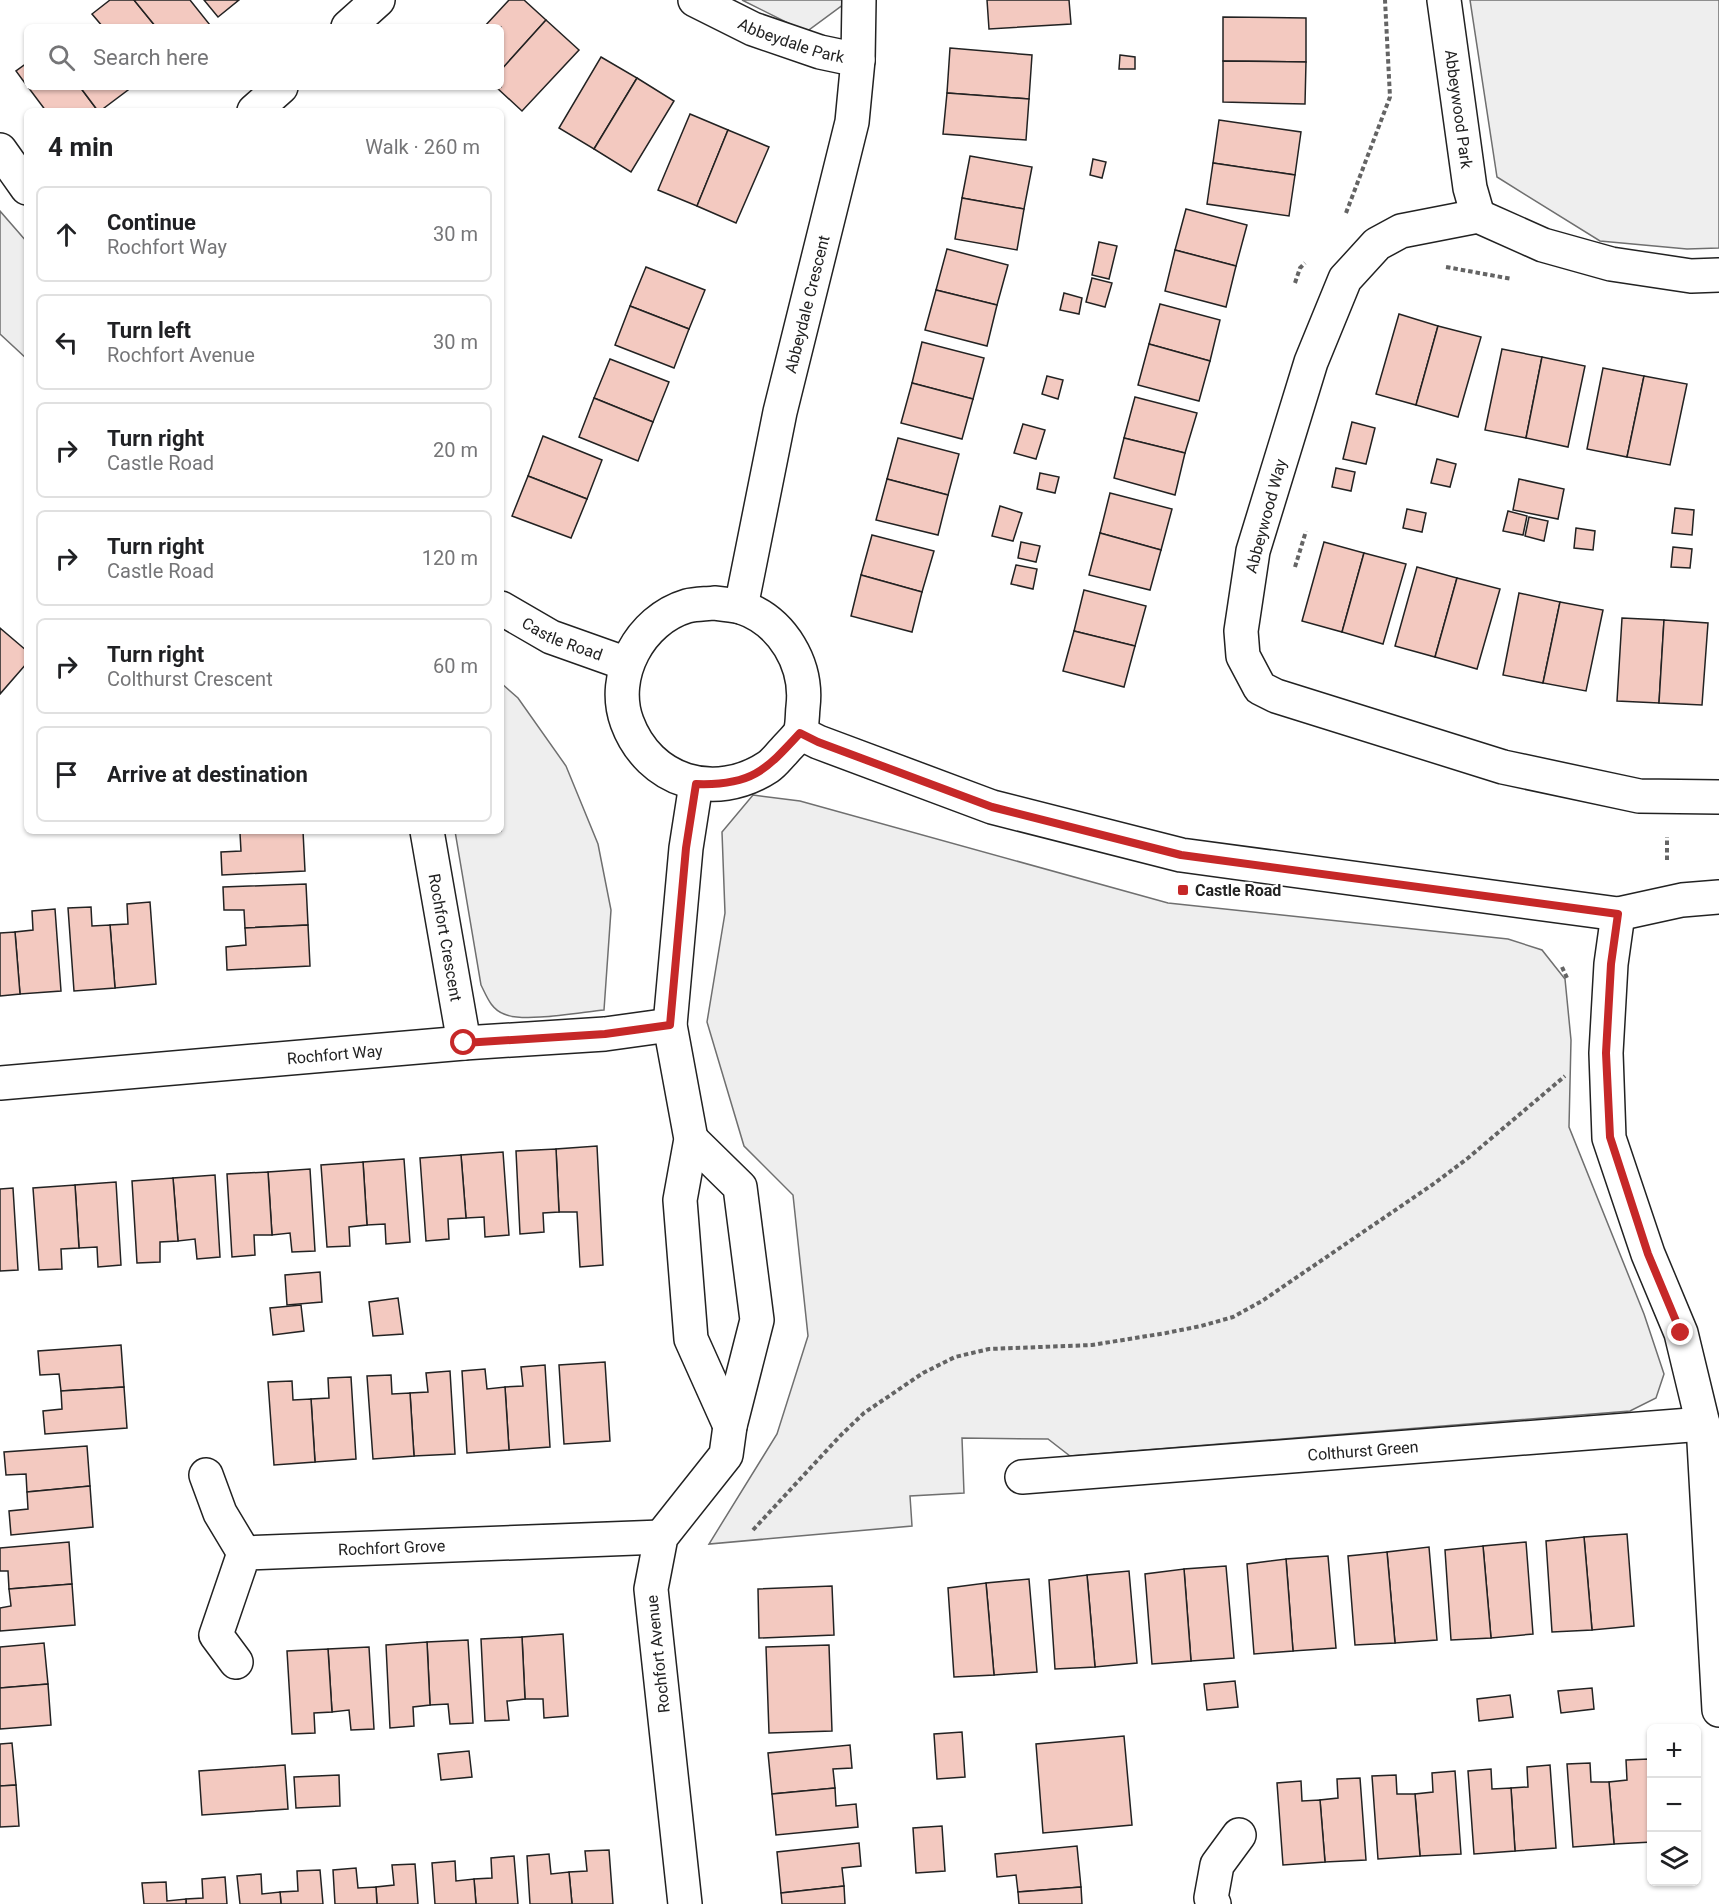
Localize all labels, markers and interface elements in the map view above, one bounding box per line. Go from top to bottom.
street label: Abbeydale Park [735,14,847,67]
search box [24,24,504,90]
icon: search [45,41,78,74]
text: Search here [93,45,209,70]
street label: Abbeywood Park [1441,48,1477,171]
text: 4 min [48,132,113,162]
text: Walk · 260 m [365,135,480,159]
text: Continue [107,210,196,235]
icon: ahead [50,218,83,251]
text: 30 m [433,222,478,246]
street label: Abbeydale Crescent [780,233,833,375]
text: Rochfort Way [107,235,227,259]
text: Turn left [107,318,191,343]
icon: left [50,326,83,359]
text: 30 m [433,330,478,354]
text: Rochfort Avenue [107,343,255,367]
text: Turn right [107,426,204,451]
icon: right [50,434,83,467]
text: 20 m [433,438,478,462]
text: Castle Road [107,451,214,475]
street label: Abbeywood Way [1242,456,1291,575]
text: Turn right [107,534,204,559]
icon: right [50,542,83,575]
text: 120 m [422,546,478,570]
text: Castle Road [107,559,214,583]
street label: Castle Road [519,613,605,664]
text: Turn right [107,642,204,667]
icon: right [50,650,83,683]
text: 60 m [433,654,478,678]
text: Colthurst Crescent [107,667,273,691]
icon: arrive [50,758,83,791]
text: Arrive at destination [107,762,308,787]
street label: Rochfort Crescent [425,872,466,1003]
place label: Castle Road [1195,881,1281,900]
marker: Castle Road [1176,883,1190,897]
route start [450,1029,476,1055]
street label: Rochfort Way [286,1041,384,1068]
route end [1667,1319,1693,1345]
street label: Colthurst Green [1307,1437,1419,1464]
street label: Rochfort Grove [338,1536,446,1559]
street label: Rochfort Avenue [642,1594,674,1714]
map controls [1647,1724,1701,1886]
button: + [1647,1724,1701,1778]
button: − [1647,1778,1701,1832]
button: layers [1647,1832,1701,1886]

